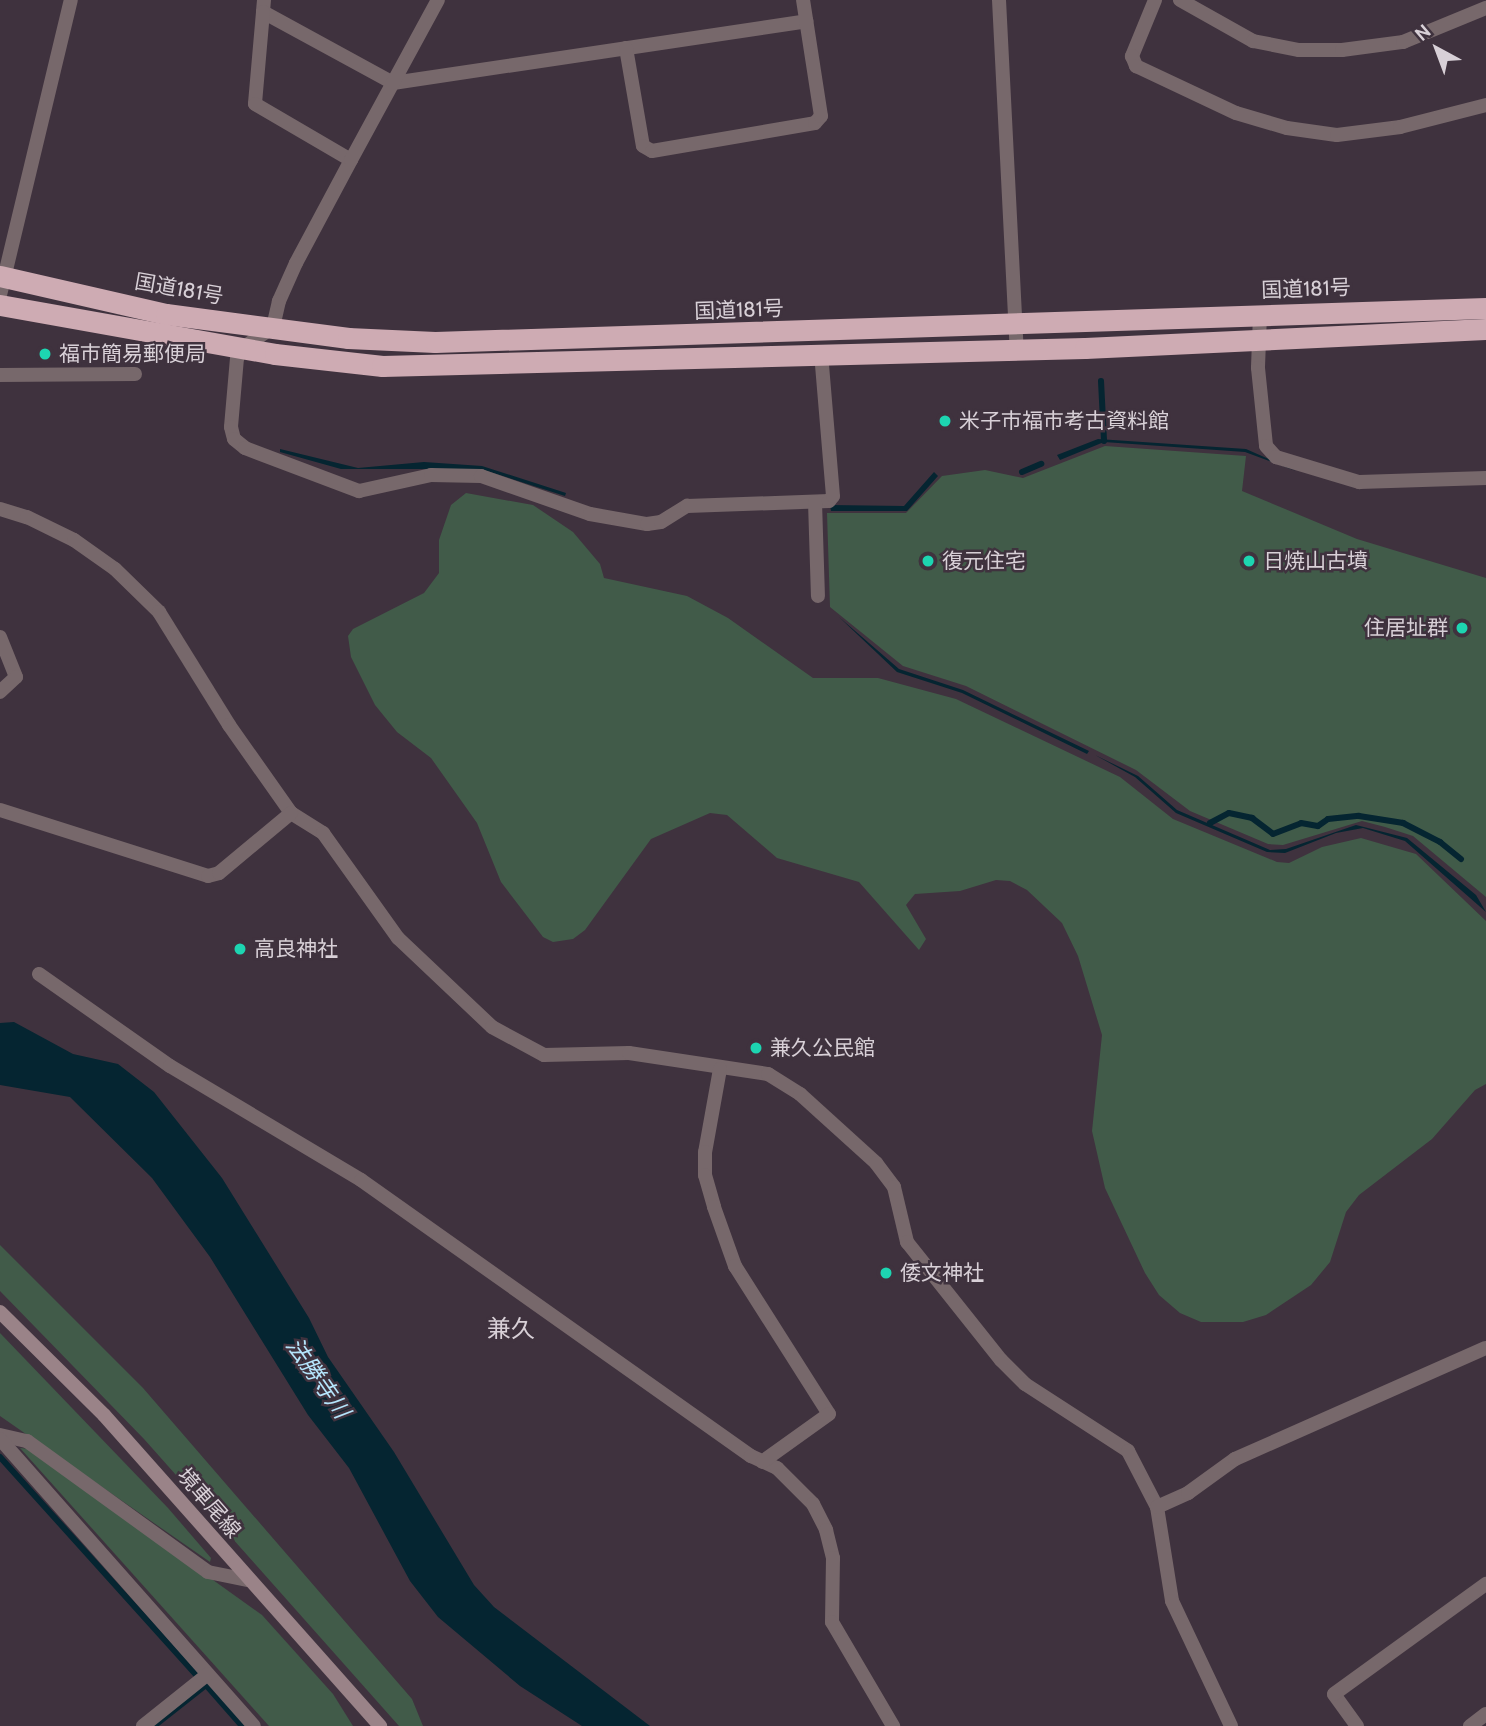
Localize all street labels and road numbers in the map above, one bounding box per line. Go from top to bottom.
street label: 国道181号 [133,269,225,309]
street label: 国道181号 [1261,275,1351,303]
street label: 国道181号 [694,296,784,324]
street label: 境車尾線 [172,1463,246,1543]

